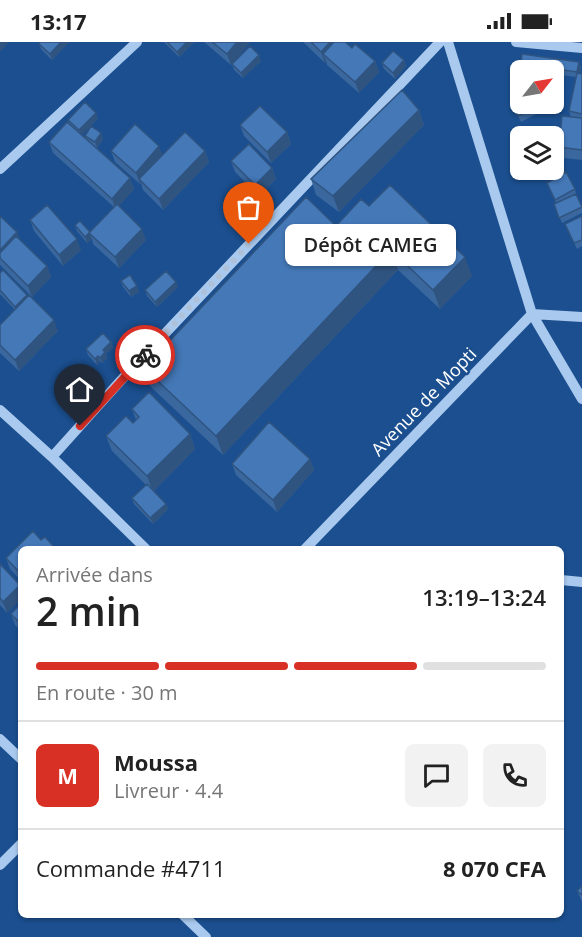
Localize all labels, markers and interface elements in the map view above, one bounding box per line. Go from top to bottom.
text: 13:17 [30,6,87,36]
north arrow [510,60,564,114]
map controls [510,60,564,180]
button: layers [510,126,564,180]
pin [223,182,274,244]
icon: bag [232,191,265,224]
callout: Dépôt CAMEG [285,223,456,265]
text: Dépôt CAMEG [304,231,437,258]
courier [115,325,175,385]
icon: bike [129,339,162,372]
street label: Avenue de Mopti [365,342,481,461]
pin [54,364,105,426]
icon: home [63,373,96,406]
text: Arrivée dans [36,561,153,588]
text: 13:19–13:24 [422,582,546,612]
text: 2 min [36,584,141,637]
text: En route · 30 m [36,679,178,706]
button: chat [405,744,468,807]
button: phone [483,744,546,807]
text: Moussa [114,747,198,777]
text: M [57,760,78,790]
text: Livreur · 4.4 [114,777,223,804]
text: Commande #4711 [36,853,226,883]
text: 8 070 CFA [443,853,546,883]

